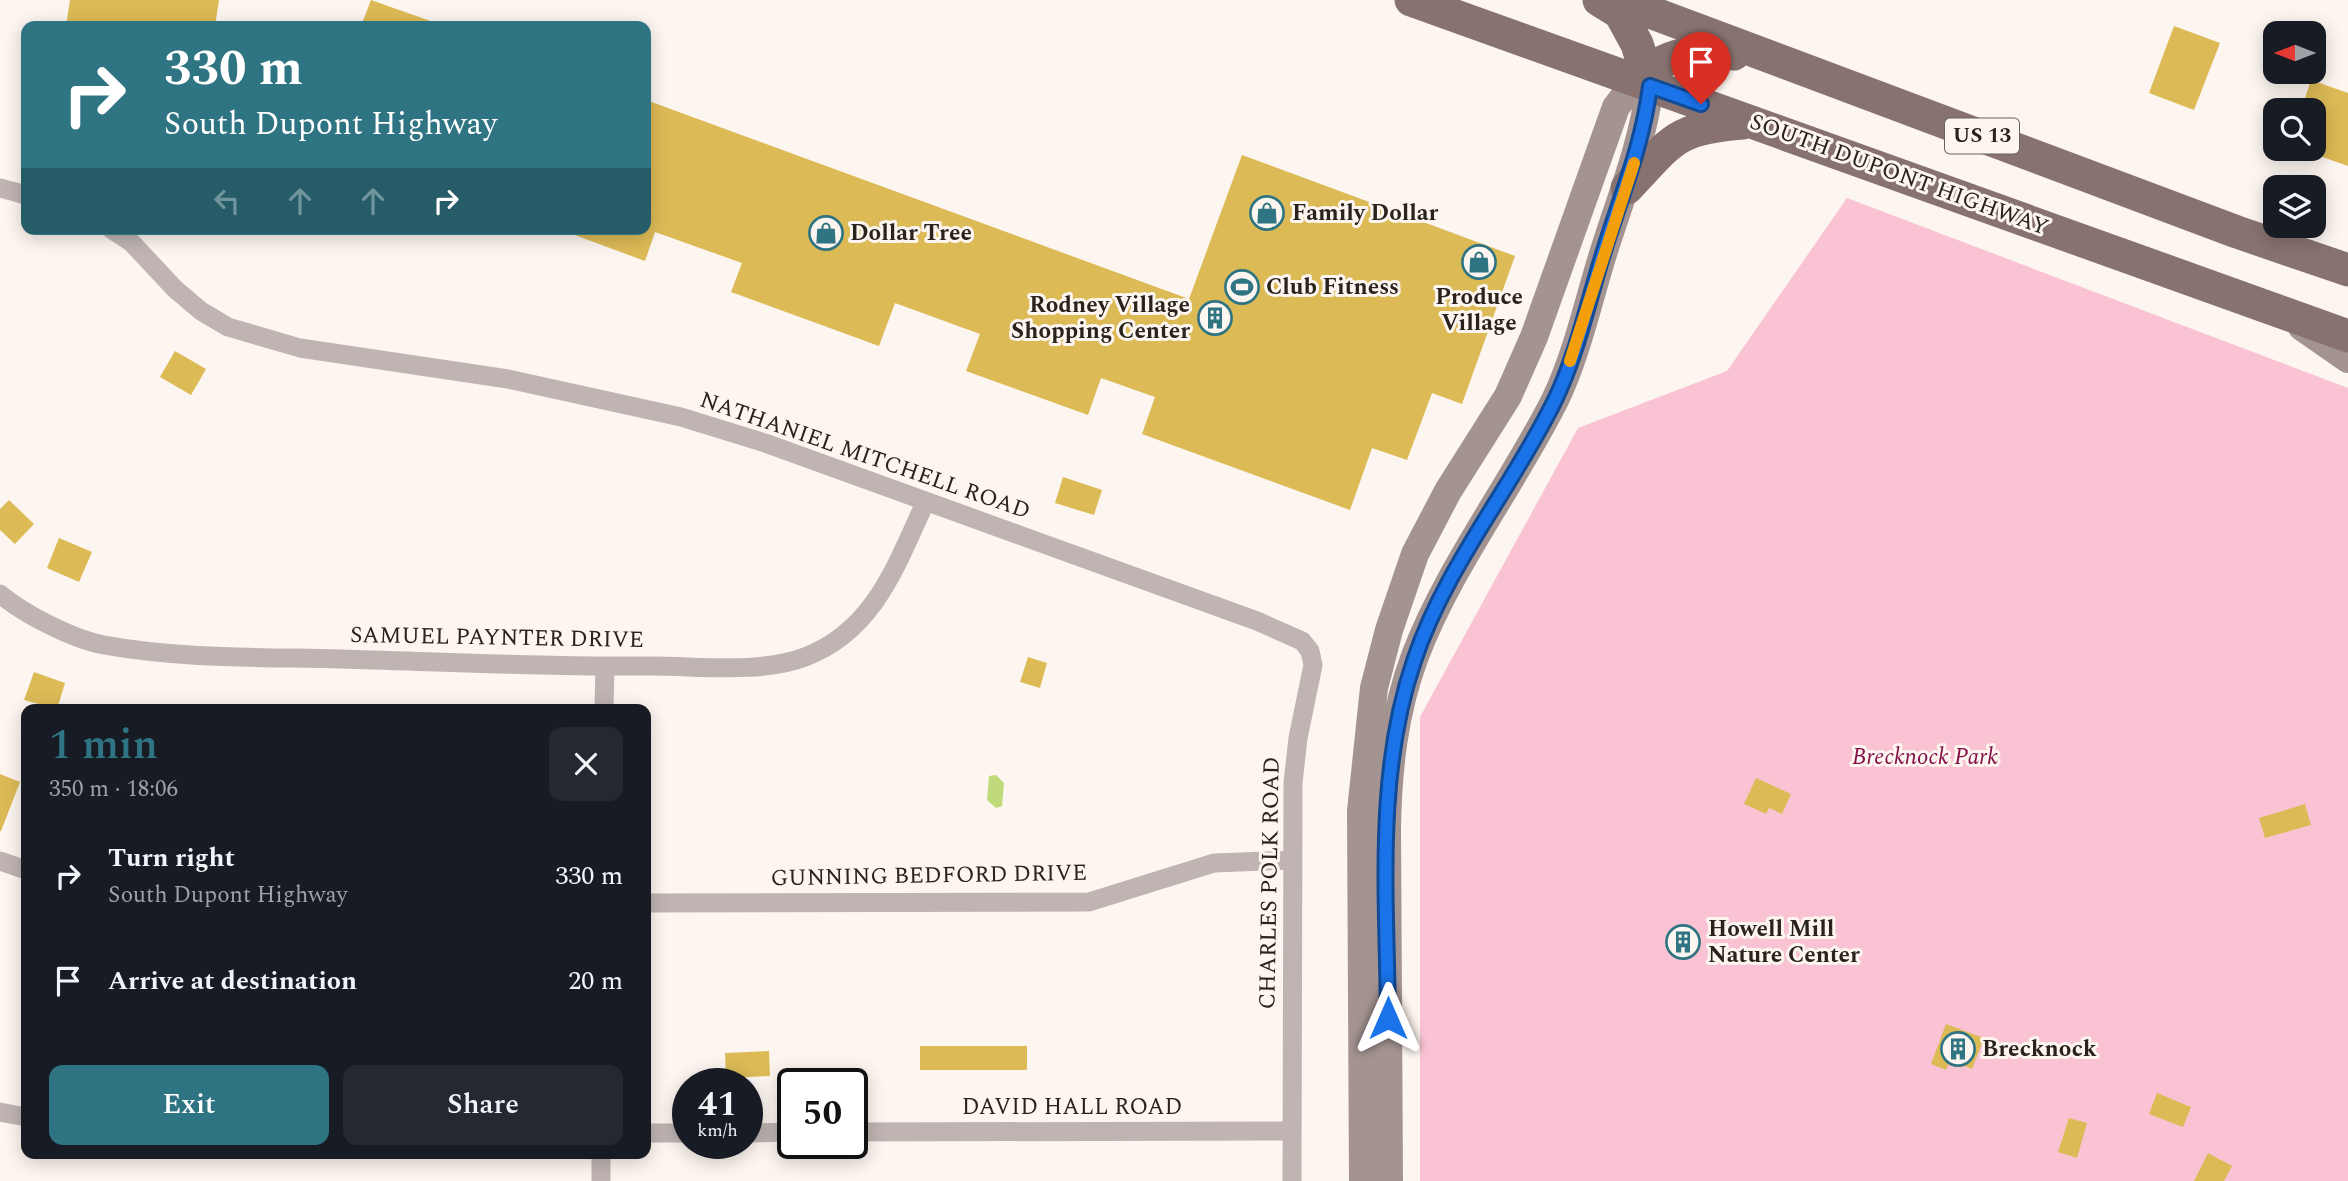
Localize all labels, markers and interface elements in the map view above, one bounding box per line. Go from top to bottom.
north arrow [2263,21,2326,84]
map controls [2263,21,2326,238]
text: 330 m [164,32,303,107]
pin [1671,32,1731,104]
icon: arrive [1682,43,1720,81]
icon: right [49,49,140,140]
button: search [2263,98,2326,161]
text: South Dupont Highway [164,100,497,149]
street label: SOUTH DUPONT HIGHWAY [1745,105,2053,245]
road number: US 13 [1945,118,2019,154]
button: layers [2263,175,2326,238]
icon: left [208,182,246,220]
icon: ahead [281,182,319,220]
icon: ahead [354,182,392,220]
icon: right [427,182,465,220]
shop icon: Family Dollar [1248,194,1286,232]
place label: Family Dollar [1292,196,1439,231]
shop icon: Dollar Tree [807,214,845,252]
place label: Dollar Tree [850,216,972,251]
shop icon: Produce Village [1460,243,1498,281]
sports icon: Club Fitness [1223,268,1261,306]
place label: Club Fitness [1266,270,1399,305]
place label: Produce Village [1435,280,1523,341]
place label: Rodney Village Shopping Center [1011,288,1190,349]
building icon: Rodney Village Shopping Center [1196,299,1234,337]
street label: NATHANIEL MITCHELL ROAD [695,383,1035,529]
street label: SAMUEL PAYNTER DRIVE [350,618,644,658]
text: 1 min [49,714,158,777]
button: close [549,727,623,801]
park label: Brecknock Park [1852,740,1998,775]
street label: CHARLES POLK ROAD [1250,756,1290,1010]
text: 350 m · 18:06 [49,772,178,807]
text: Turn right [108,838,235,878]
text: 330 m [555,856,623,896]
street label: GUNNING BEDFORD DRIVE [770,856,1088,896]
icon: right [49,857,87,895]
text: South Dupont Highway [108,878,348,913]
place label: Howell Mill Nature Center [1708,912,1860,973]
building icon: Howell Mill Nature Center [1664,923,1702,961]
text: Arrive at destination [108,961,357,1001]
text: 20 m [568,961,623,1001]
icon: arrive [49,962,87,1000]
position arrow [1351,981,1425,1055]
building icon: Brecknock [1939,1030,1977,1068]
place label: Brecknock [1982,1032,2097,1067]
button: Exit [49,1065,329,1145]
button: Share [343,1065,623,1145]
speed limit sign: 50 [777,1068,868,1159]
text: 41 [698,1078,737,1131]
street label: DAVID HALL ROAD [962,1090,1182,1125]
text: km/h [697,1117,738,1144]

